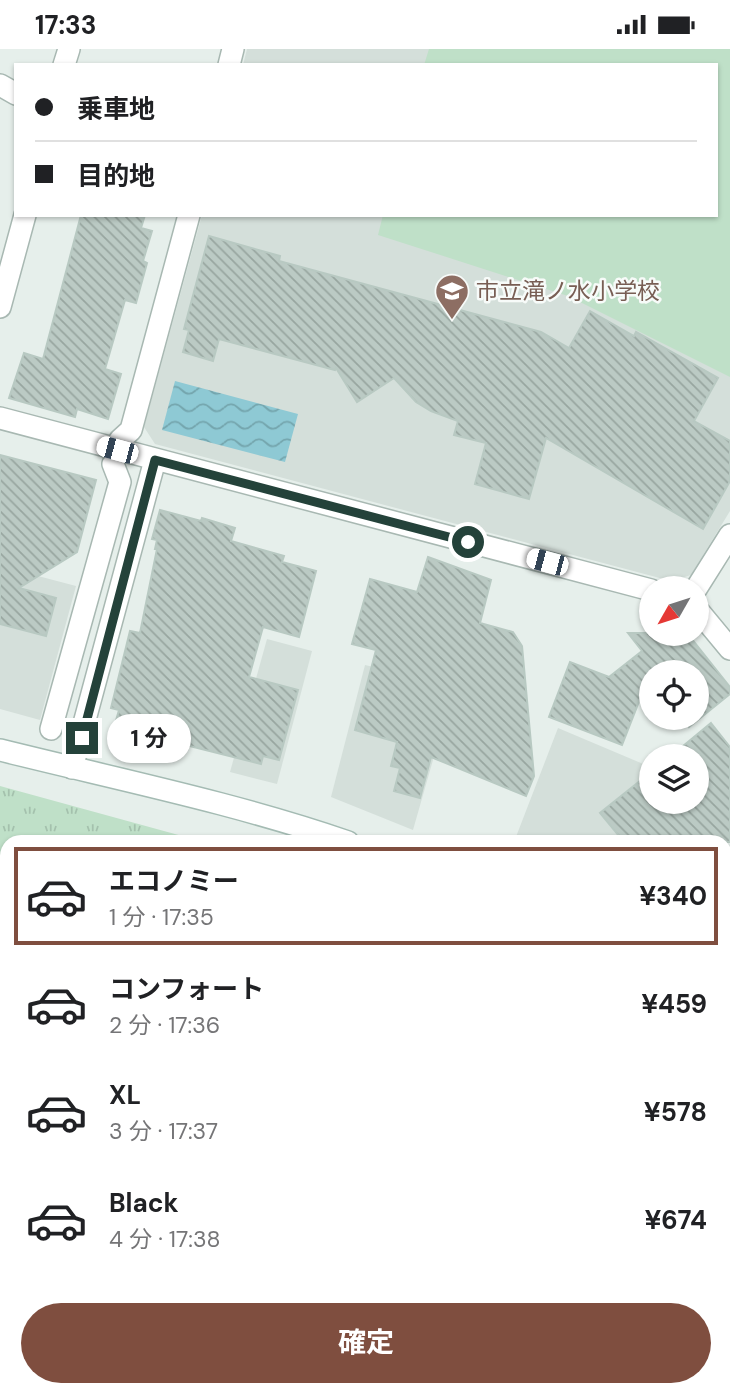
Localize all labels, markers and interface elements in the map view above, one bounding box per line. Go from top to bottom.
text: 17:33 [35,8,96,42]
text: 乗車地 [77,92,155,126]
text: 目的地 [77,159,155,193]
school or university icon: 市立滝ノ水小学校 [433,272,471,321]
place label: 市立滝ノ水小学校 [476,276,660,306]
car [94,434,141,466]
route start [452,526,484,558]
car [524,546,571,578]
north arrow [639,576,709,646]
map controls [639,576,709,814]
button: locate [639,660,709,730]
callout: 1 分 [106,713,190,763]
route end [66,722,98,754]
text: 1 分 [131,723,167,753]
button: layers [639,744,709,814]
text: エコノミー [109,864,239,898]
icon: car [25,865,88,928]
text: ¥340 [639,879,707,913]
text: 1 分 · 17:35 [109,902,214,932]
text: コンフォート [109,972,264,1006]
icon: car [25,973,88,1036]
text: ¥459 [641,987,707,1021]
text: 2 分 · 17:36 [109,1010,220,1040]
text: XL [109,1078,141,1112]
icon: car [25,1081,88,1144]
text: ¥578 [644,1095,707,1129]
text: 3 分 · 17:37 [109,1116,218,1146]
text: Black [109,1186,179,1220]
icon: car [25,1189,88,1252]
text: ¥674 [644,1203,707,1237]
text: 4 分 · 17:38 [109,1224,221,1254]
button: 確定 [21,1303,711,1383]

